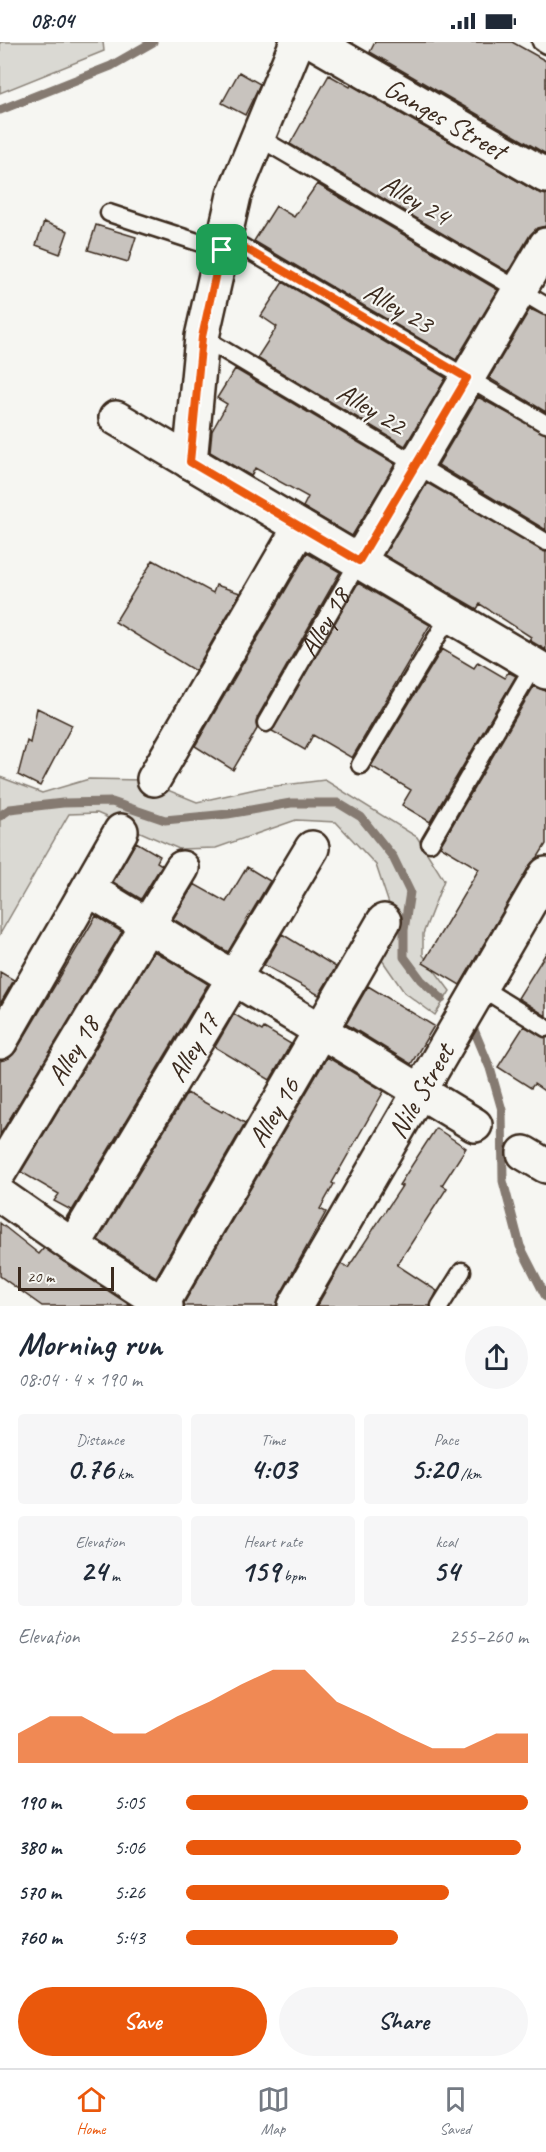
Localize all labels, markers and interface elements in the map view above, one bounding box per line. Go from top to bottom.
text: 08:04 [30,7,74,35]
street label: Ganges Street [378,70,516,169]
street label: Alley 24 [375,166,459,234]
pin [196,224,247,275]
icon: arrive [205,233,238,266]
street label: Alley 23 [358,274,442,342]
street label: Alley 22 [331,374,415,444]
street label: Alley 18 [291,580,359,664]
street label: Alley 17 [159,1005,228,1088]
street label: Alley 18 [39,1008,108,1091]
street label: Nile Street [379,1035,463,1145]
street label: Alley 16 [240,1070,308,1153]
scale bar [18,1264,114,1292]
text: 20 m [27,1267,54,1287]
text: Morning run [18,1323,162,1365]
button: share [465,1326,528,1389]
text: 08:04 · 4 × 190 m [18,1367,142,1392]
text: Distance [76,1430,124,1450]
text: Time [261,1430,285,1450]
text: Pace [434,1430,458,1450]
text: 0.76 [67,1450,114,1488]
text: 4:03 [250,1450,296,1488]
text: 5:20 [411,1450,457,1488]
text: km [114,1464,133,1484]
text: /km [457,1464,481,1484]
text: Elevation [75,1532,125,1552]
text: Heart rate [244,1532,302,1552]
text: kcal [435,1532,457,1552]
text: 24 [80,1552,107,1590]
text: 159 [240,1552,280,1590]
text: 54 [433,1552,459,1590]
text: m [107,1566,120,1586]
text: bpm [280,1566,306,1586]
text: Elevation [18,1624,80,1649]
text: 255–260 m [449,1624,528,1649]
text: 190 m [18,1790,61,1815]
text: 5:05 [114,1790,145,1815]
text: 380 m [18,1835,61,1860]
text: 5:06 [114,1835,145,1860]
text: 570 m [18,1880,61,1905]
text: 5:26 [114,1880,145,1905]
text: 760 m [18,1925,62,1950]
text: 5:43 [114,1925,145,1950]
button: Save [18,1987,267,2056]
button: Share [279,1987,528,2056]
tab: Home [75,2083,108,2139]
tab: Map [257,2083,290,2139]
tab: Saved [439,2083,472,2139]

